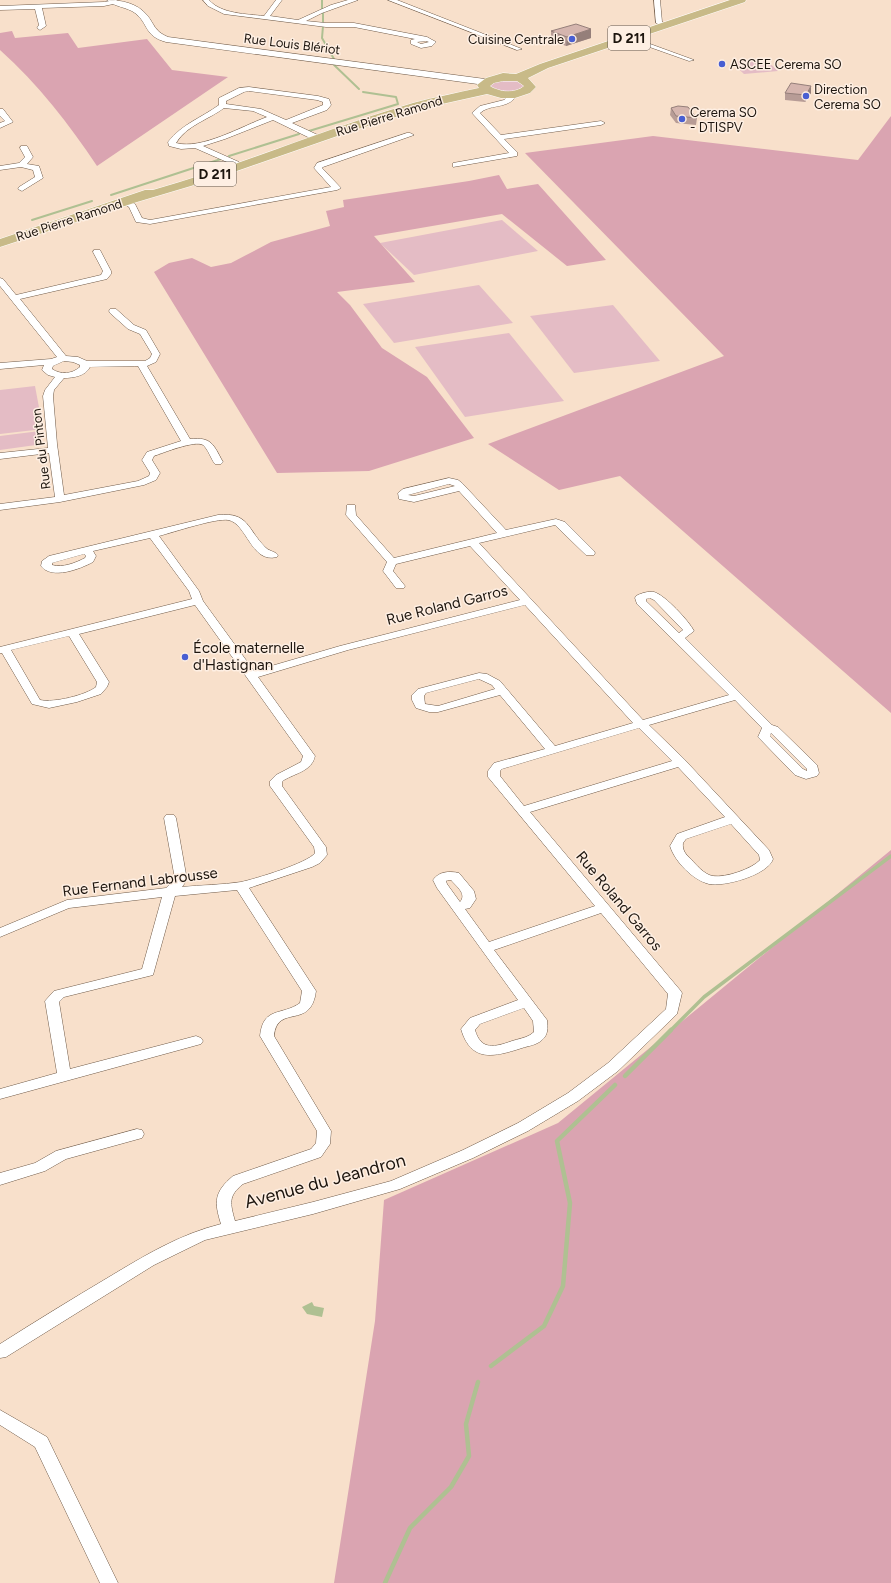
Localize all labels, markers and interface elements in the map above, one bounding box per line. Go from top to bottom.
road number: D 211 [608,26,650,50]
street label: Rue Louis Blériot [243,31,341,57]
place label: Cuisine Centrale [468,32,564,47]
marker: Cuisine Centrale [567,34,577,44]
place label: ASCEE Cerema SO [730,57,842,72]
marker: ASCEE Cerema SO [717,59,727,69]
place label: Direction Cerema SO [814,82,881,112]
marker: Direction Cerema SO [801,91,811,101]
street label: Rue Pierre Ramond [334,93,444,139]
place label: Cerema SO - DTISPV [690,105,757,135]
marker: Cerema SO - DTISPV [677,114,687,124]
road number: D 211 [194,162,236,186]
street label: Rue Pierre Ramond [14,196,124,244]
street label: Rue du Pinton [29,408,53,490]
street label: Rue Roland Garros [384,581,510,629]
place label: École maternelle d'Hastignan [193,639,305,674]
marker: École maternelle d'Hastignan [180,652,190,662]
street label: Rue Roland Garros [572,848,666,954]
street label: Rue Fernand Labrousse [61,864,219,900]
street label: Avenue du Jeandron [242,1149,408,1213]

